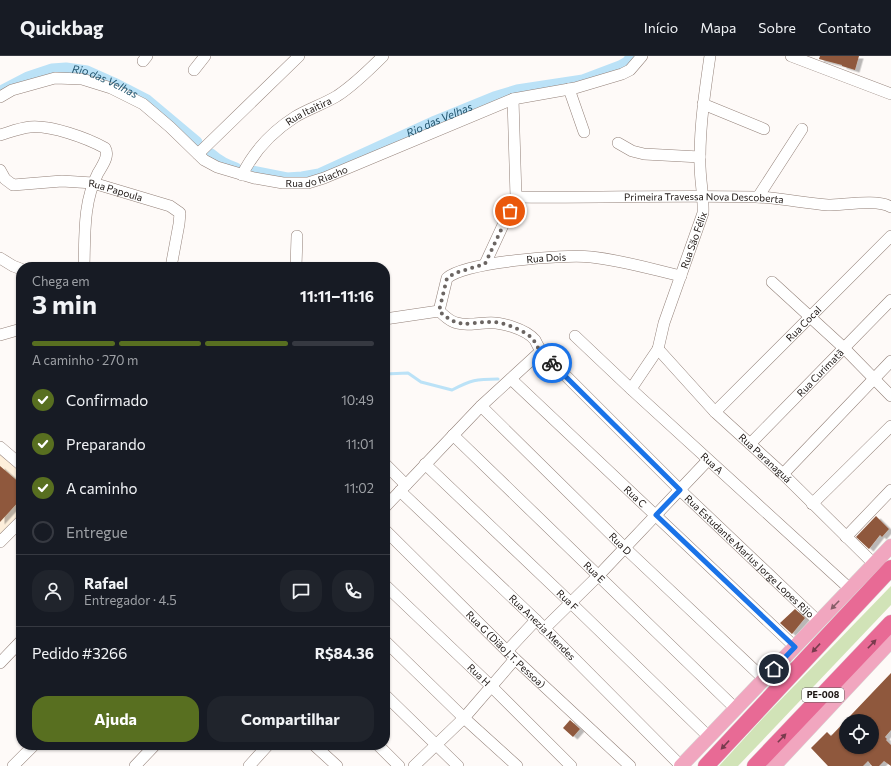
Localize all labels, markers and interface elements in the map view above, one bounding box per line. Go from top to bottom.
text: Quickbag [20,16,103,39]
text: Início [644,19,678,36]
text: Mapa [700,19,736,36]
text: Sobre [758,19,796,36]
text: Contato [818,19,871,36]
water label: Rio das Velhas [71,62,140,100]
street label: Rua Itaitira [283,94,333,128]
water label: Rio das Velhas [404,100,474,139]
street label: Rua do Riacho [286,163,349,189]
street label: Rua Papoula [88,177,144,204]
street label: Primeira Travessa Nova Descoberta [624,190,785,205]
pin [493,194,527,228]
icon: bag [499,200,521,222]
street label: Rua São Félix [678,209,709,270]
street label: Rua Dois [526,251,567,265]
text: Chega em [32,273,90,289]
text: 11:11–11:16 [300,287,374,305]
text: 3 min [32,288,97,319]
street label: Rua Cocal [783,303,824,344]
courier [532,343,572,383]
street label: Rua Curimatã [794,346,846,399]
text: A caminho · 270 m [32,352,138,368]
icon: bike [541,352,563,374]
icon: check [32,389,54,411]
text: Confirmado [66,391,148,409]
text: 10:49 [341,392,374,408]
street label: Rua Paranaguá [736,431,794,485]
icon: check [32,433,54,455]
text: Preparando [66,435,146,453]
text: 11:01 [346,436,374,452]
street label: Rua A [698,450,726,476]
icon: check [32,477,54,499]
text: A caminho [66,479,138,497]
text: 11:02 [344,480,374,496]
street label: Rua C [622,483,649,510]
street label: Rua Estudante Marlus Jorge Lopes Rijo [682,492,817,620]
text: Entregue [66,523,128,541]
street label: Rua D [607,530,634,557]
street label: Rua E [581,559,608,585]
button: person [32,570,74,612]
button: chat [280,570,322,612]
button: phone [332,570,374,612]
text: Rafael [84,574,128,592]
street label: Rua F [554,587,581,613]
text: Entregador · 4.5 [84,592,177,608]
street label: Rua Anezia Mendes [507,592,578,663]
one-way arrow [830,600,840,610]
street label: Rua G (Dião J.T. Pessoa) [464,608,548,691]
one-way arrow [867,639,876,649]
one-way arrow [812,643,821,653]
text: Pedido #3266 [32,644,127,662]
text: R$84.36 [315,644,374,662]
pin [757,652,791,686]
icon: home [763,658,785,680]
street label: Rua H [465,661,493,688]
road number: PE-008 [802,688,844,702]
button: Ajuda [32,696,199,742]
button: Compartilhar [207,696,374,742]
map controls [839,714,879,754]
button: locate [839,714,879,754]
one-way arrow [777,733,787,743]
one-way arrow [721,740,730,750]

